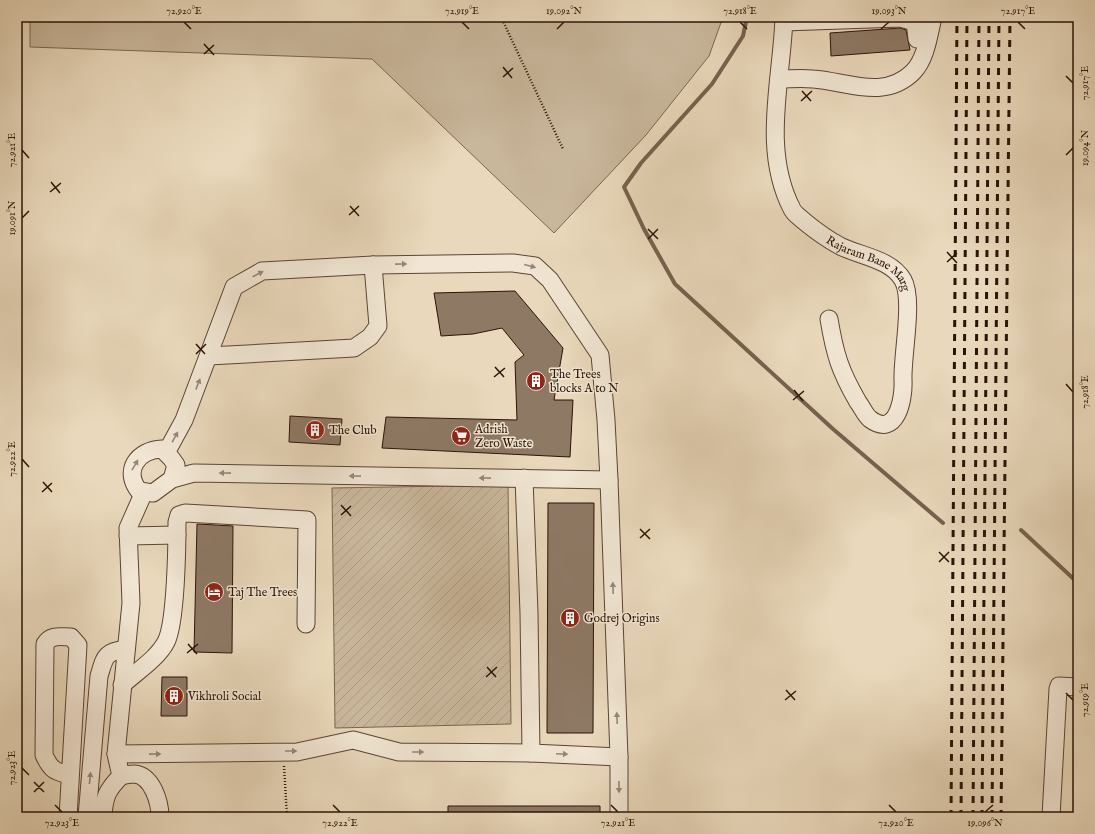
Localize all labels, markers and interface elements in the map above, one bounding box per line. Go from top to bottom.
text: 72.920°E [166,5,202,18]
text: 72.919°E [445,5,479,18]
text: 19.092°N [546,5,582,18]
text: 72.918°E [723,5,757,18]
text: 19.093°N [871,5,907,18]
text: 72.917°E [1001,5,1035,18]
text: 72.917°E [1079,66,1092,100]
text: 19.094°N [1079,130,1092,166]
text: 72.921°E [6,133,19,167]
text: 19.091°N [6,200,19,236]
street label: Rajaram Bane Marg [824,232,914,293]
one-way arrow [395,261,407,268]
one-way arrow [524,263,536,269]
one-way arrow [252,271,263,277]
place label: The Trees blocks A to N [550,367,619,396]
building icon: The Trees blocks A to N [525,370,547,392]
text: 72.918°E [1079,375,1092,409]
one-way arrow [195,377,201,389]
building icon: The Club [304,419,326,441]
place label: Adrish Zero Waste [474,422,533,451]
place label: The Club [329,423,377,438]
supermarket icon: Adrish Zero Waste [450,425,472,447]
one-way arrow [172,431,179,443]
text: 72.922°E [6,441,19,477]
one-way arrow [132,459,139,471]
one-way arrow [219,470,231,477]
one-way arrow [349,472,361,479]
one-way arrow [478,475,491,481]
hotel icon: Taj The Trees [203,581,225,603]
one-way arrow [609,582,616,594]
place label: Taj The Trees [228,585,297,600]
building icon: Godrej Origins [559,607,581,629]
place label: Godrej Origins [584,611,660,626]
text: 72.919°E [1079,683,1092,717]
building icon: Vikhroli Social [163,685,185,707]
place label: Vikhroli Social [187,689,262,704]
one-way arrow [614,712,621,724]
one-way arrow [285,748,298,754]
one-way arrow [412,749,425,755]
one-way arrow [149,750,161,757]
text: 72.923°E [6,751,19,785]
one-way arrow [556,751,568,758]
one-way arrow [86,772,93,784]
one-way arrow [616,781,622,794]
text: 72.923°E [45,817,79,830]
text: 72.922°E [322,817,358,830]
text: 72.921°E [601,817,635,830]
text: 72.920°E [878,817,914,830]
text: 19.096°N [967,817,1003,830]

